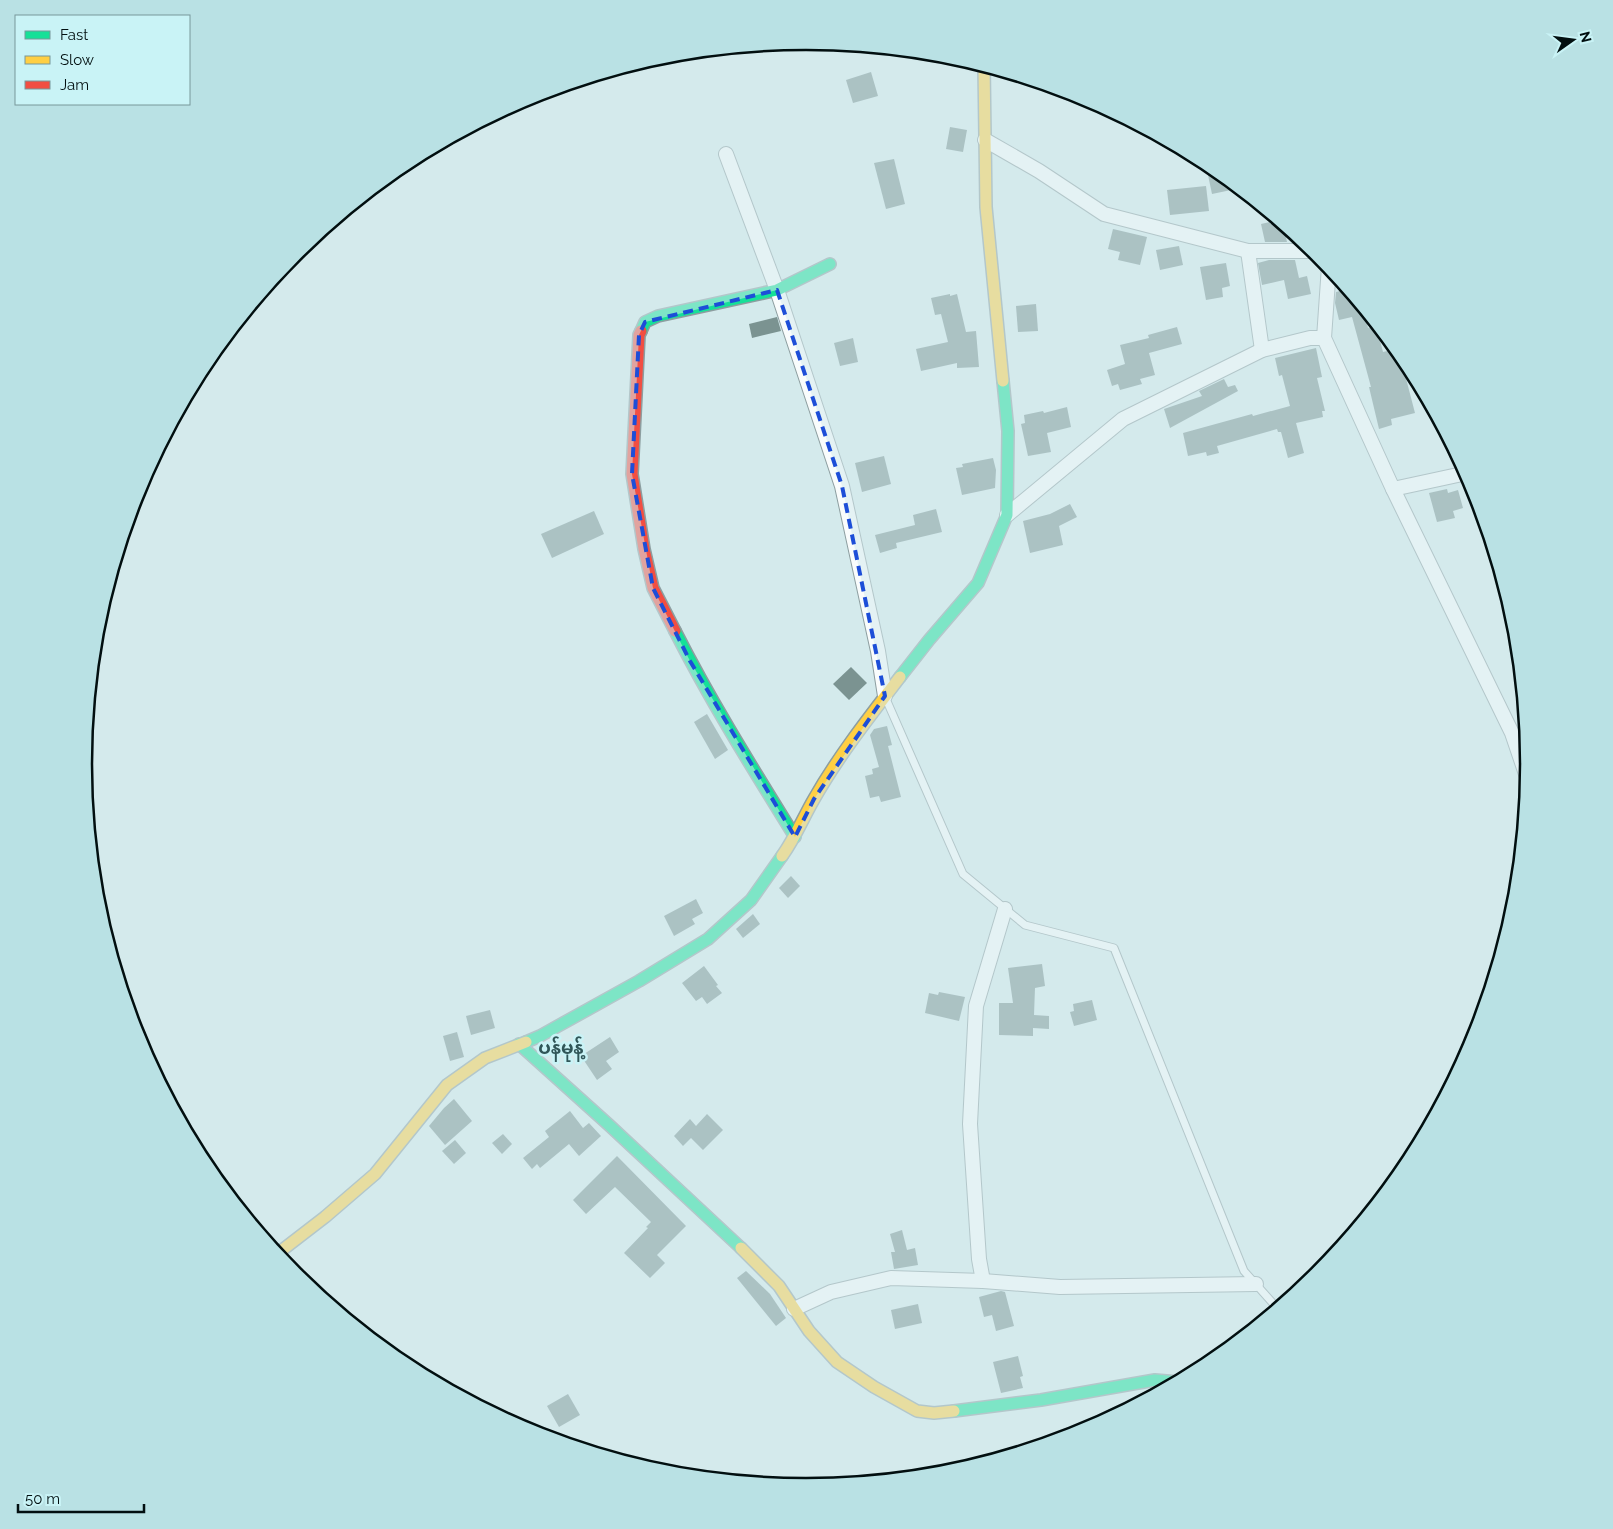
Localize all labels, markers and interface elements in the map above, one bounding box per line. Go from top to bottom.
legend [15,15,190,105]
north arrow [1548,15,1598,65]
text: Fast [60,26,88,44]
text: N [1577,30,1595,44]
text: Slow [60,51,94,69]
text: Jam [60,76,89,94]
district label: ပန်မုန့် [538,1036,586,1062]
scale bar [18,1482,144,1514]
text: 50 m [25,1490,60,1508]

